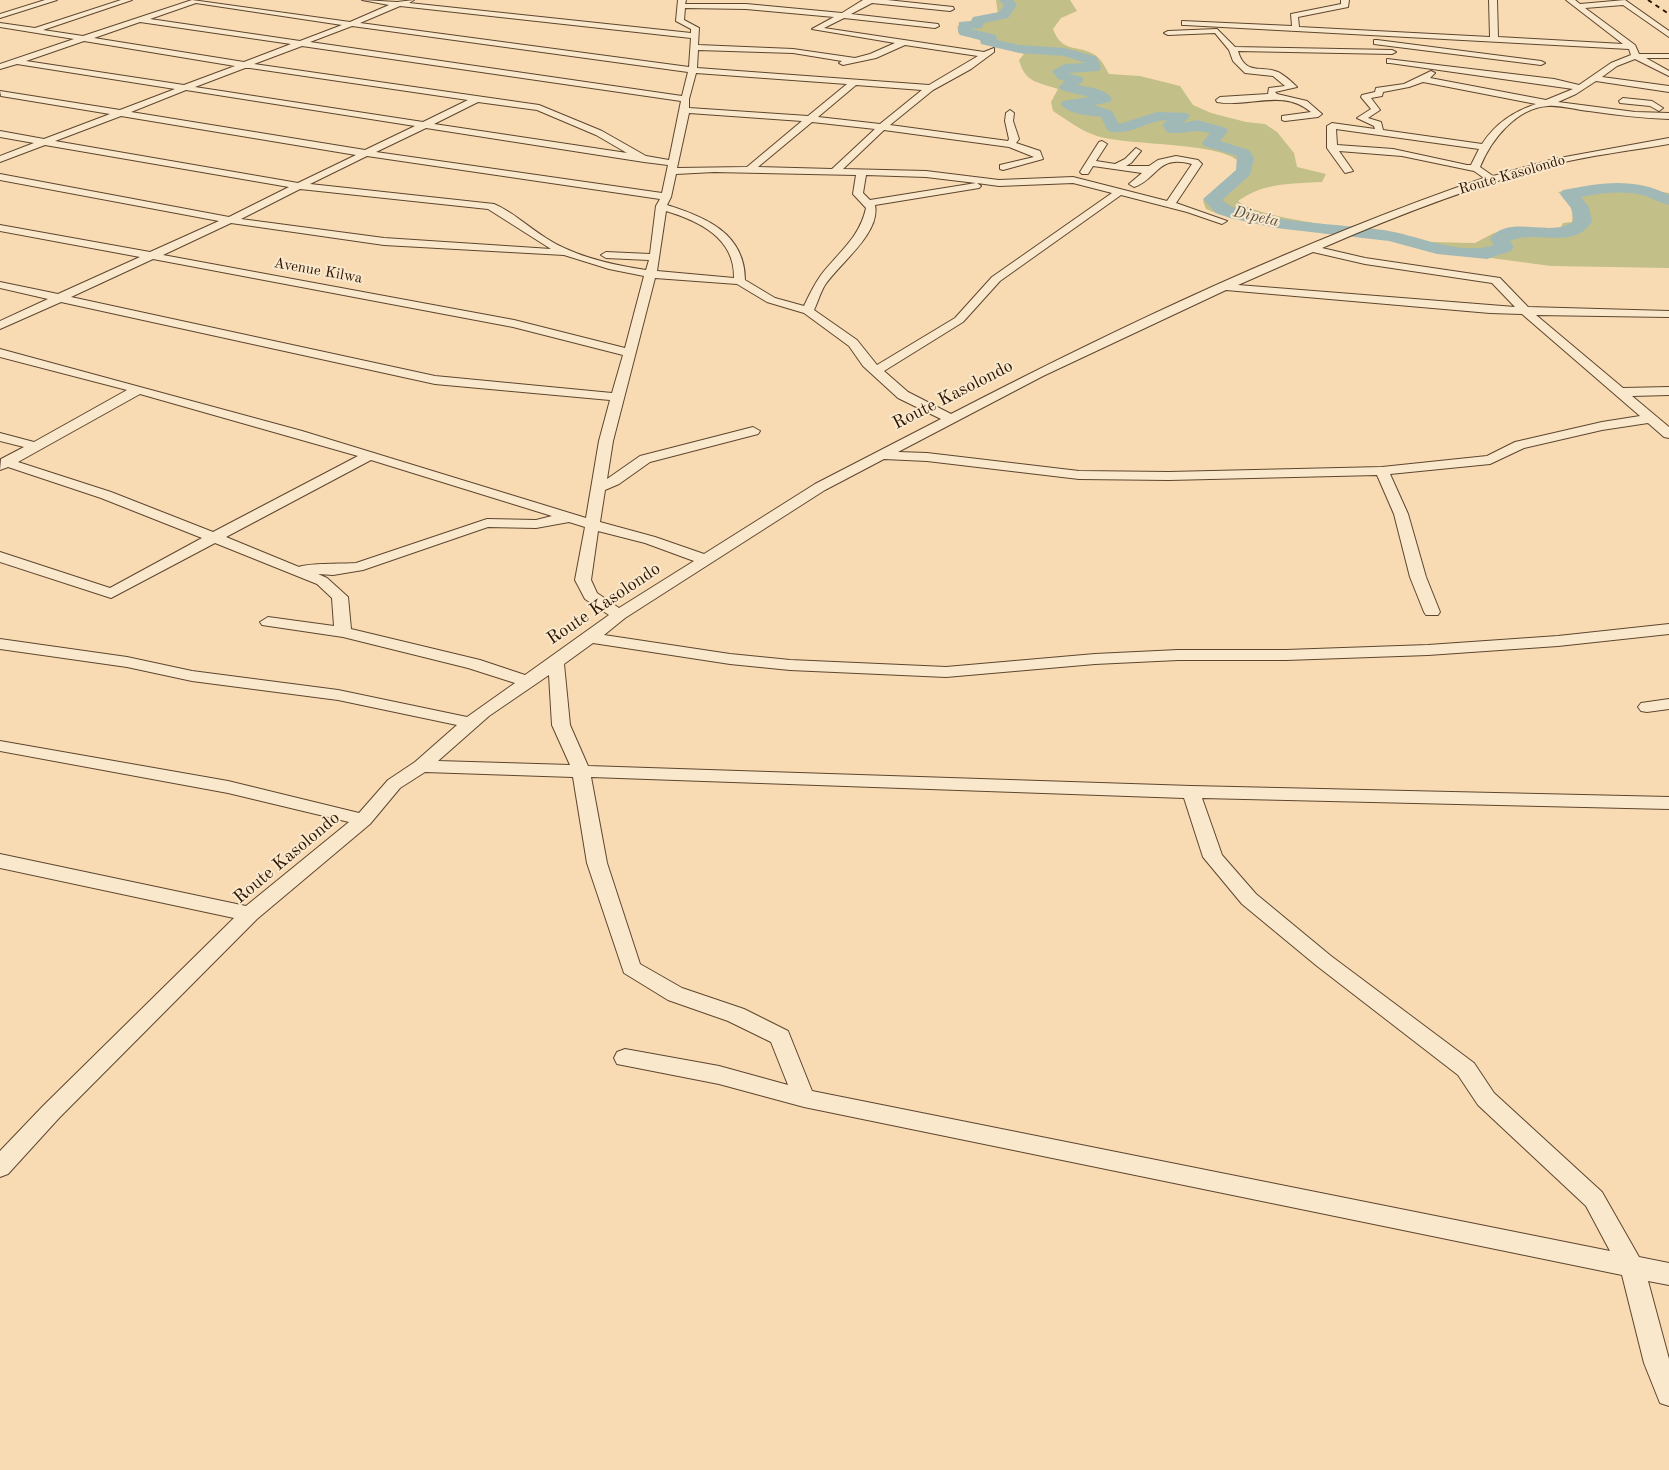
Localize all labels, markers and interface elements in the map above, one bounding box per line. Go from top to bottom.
street label: Route Kasolondo [1457,151,1567,199]
water label: Dipeta [1231,202,1281,232]
street label: Avenue Kilwa [272,254,364,288]
street label: Route Kasolondo [889,355,1017,435]
street label: Route Kasolondo [543,558,665,650]
street label: Route Kasolondo [229,807,345,909]

